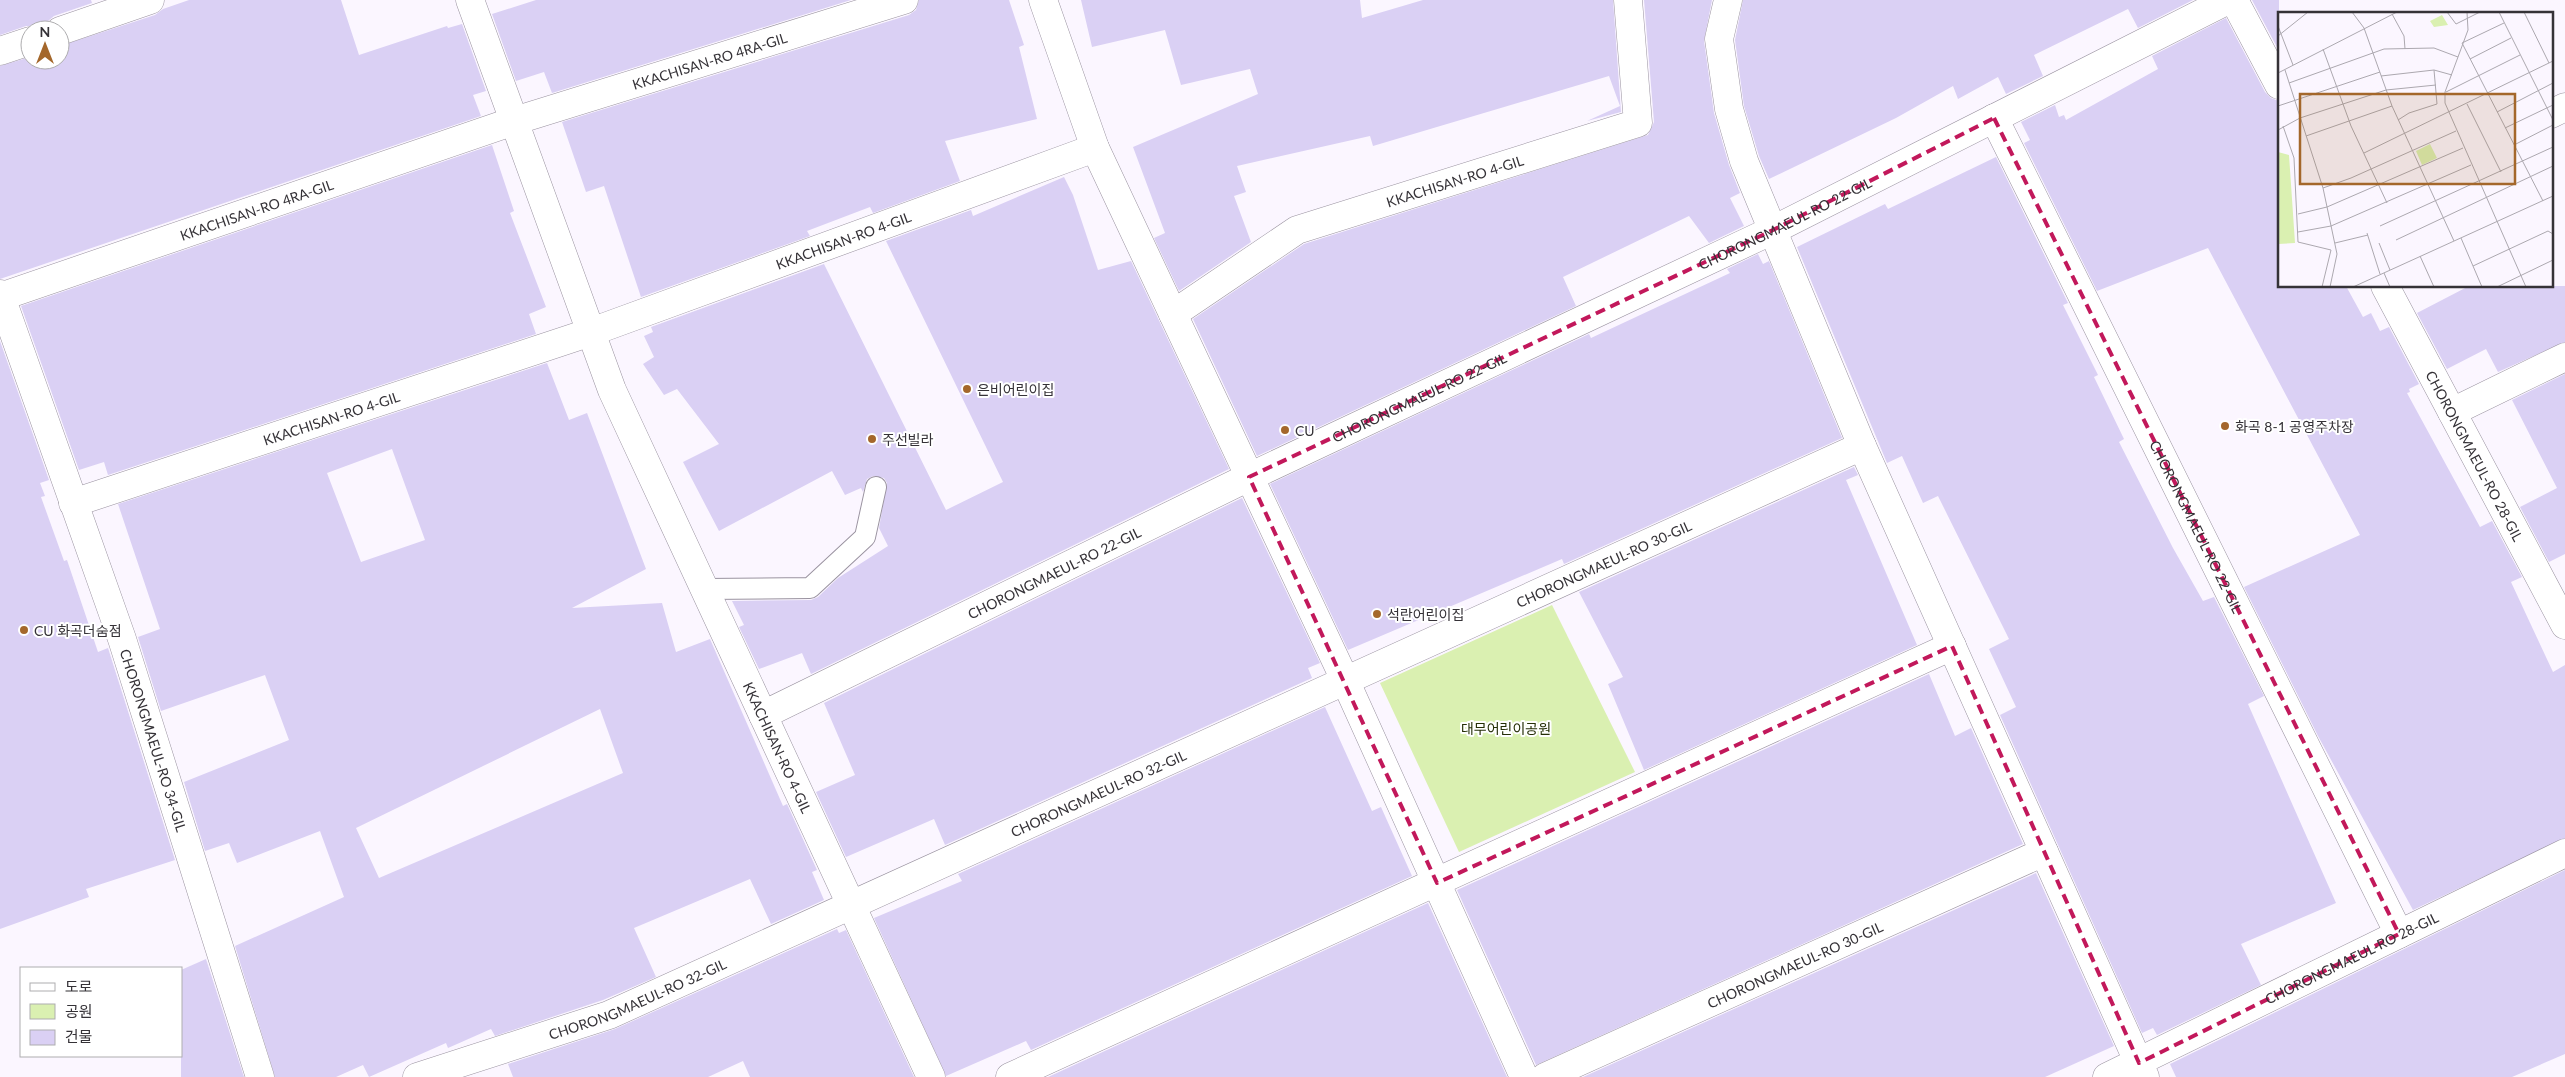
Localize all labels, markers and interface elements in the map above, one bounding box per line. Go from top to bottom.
inset map [2278,12,2552,288]
north arrow [20,20,70,70]
text: N [40,23,50,40]
street label: KKACHISAN-RO 4RA-GIL [630,28,789,92]
street label: KKACHISAN-RO 4-GIL [1384,151,1525,210]
street label: CHORONGMAEUL-RO 22-GIL [1695,173,1874,273]
street label: KKACHISAN-RO 4RA-GIL [177,175,335,243]
street label: KKACHISAN-RO 4-GIL [773,207,913,272]
street label: CHORONGMAEUL-RO 22-GIL [1329,349,1509,445]
street label: CHORONGMAEUL-RO 28-GIL [2423,367,2527,544]
place label: 은비어린이집 [977,381,1054,398]
marker: 은비어린이집 [961,383,973,395]
street label: KKACHISAN-RO 4-GIL [261,387,402,448]
place label: 화곡 8-1 공영주차장 [2235,418,2354,435]
marker: 화곡 8-1 공영주차장 [2219,420,2231,432]
place label: CU [1295,422,1315,439]
marker: CU [1279,424,1291,436]
place label: 주선빌라 [882,431,934,448]
marker: 주선빌라 [866,433,878,445]
street label: CHORONGMAEUL-RO 22-GIL [2147,437,2247,616]
street label: CHORONGMAEUL-RO 30-GIL [1513,516,1694,611]
street label: CHORONGMAEUL-RO 22-GIL [965,523,1143,622]
place label: 석란어린이집 [1387,606,1464,623]
marker: 석란어린이집 [1371,608,1383,620]
place label: CU 화곡더숨점 [34,622,122,639]
marker: CU 화곡더숨점 [18,624,30,636]
street label: CHORONGMAEUL-RO 34-GIL [117,647,191,834]
street label: KKACHISAN-RO 4-GIL [740,679,816,816]
park label: 대무어린이공원 [1461,720,1551,737]
street label: CHORONGMAEUL-RO 32-GIL [1008,746,1189,840]
street label: CHORONGMAEUL-RO 28-GIL [2262,908,2441,1007]
street label: CHORONGMAEUL-RO 30-GIL [1704,917,1885,1011]
street label: CHORONGMAEUL-RO 32-GIL [546,954,729,1042]
legend [20,967,182,1057]
text: 도로 [65,977,93,995]
text: 공원 [65,1002,93,1020]
text: 건물 [65,1027,93,1045]

